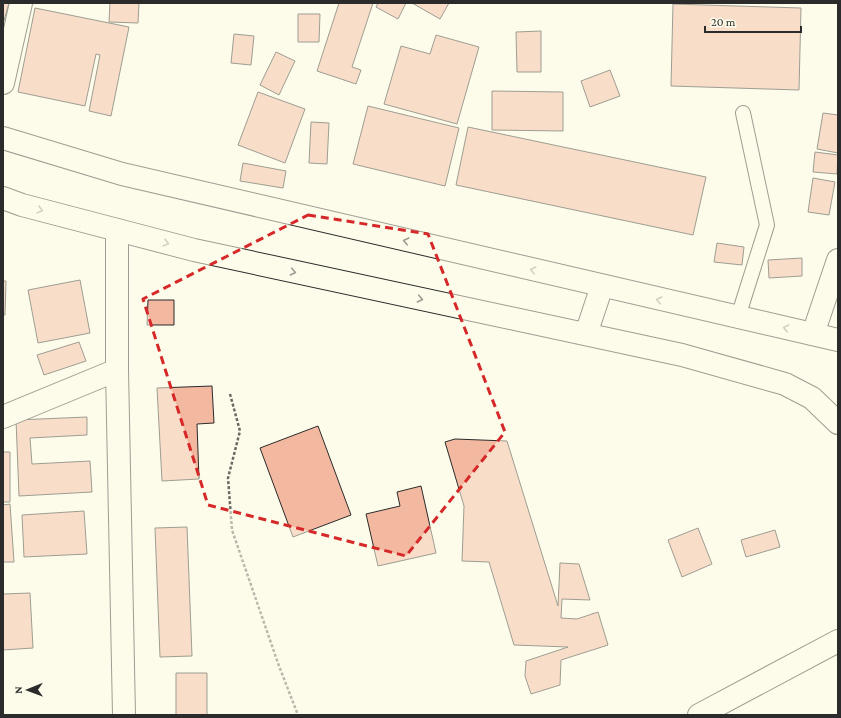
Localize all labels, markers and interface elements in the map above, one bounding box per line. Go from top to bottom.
scale bar [705,8,801,34]
text: 20 m [711,15,736,29]
one-way arrow [36,205,43,214]
one-way arrow [403,237,409,245]
one-way arrow [162,238,169,247]
one-way arrow [289,267,296,275]
one-way arrow [530,267,536,275]
one-way arrow [417,294,423,302]
one-way arrow [656,296,663,304]
one-way arrow [783,325,789,333]
north arrow [8,670,48,710]
text: N [12,686,24,694]

